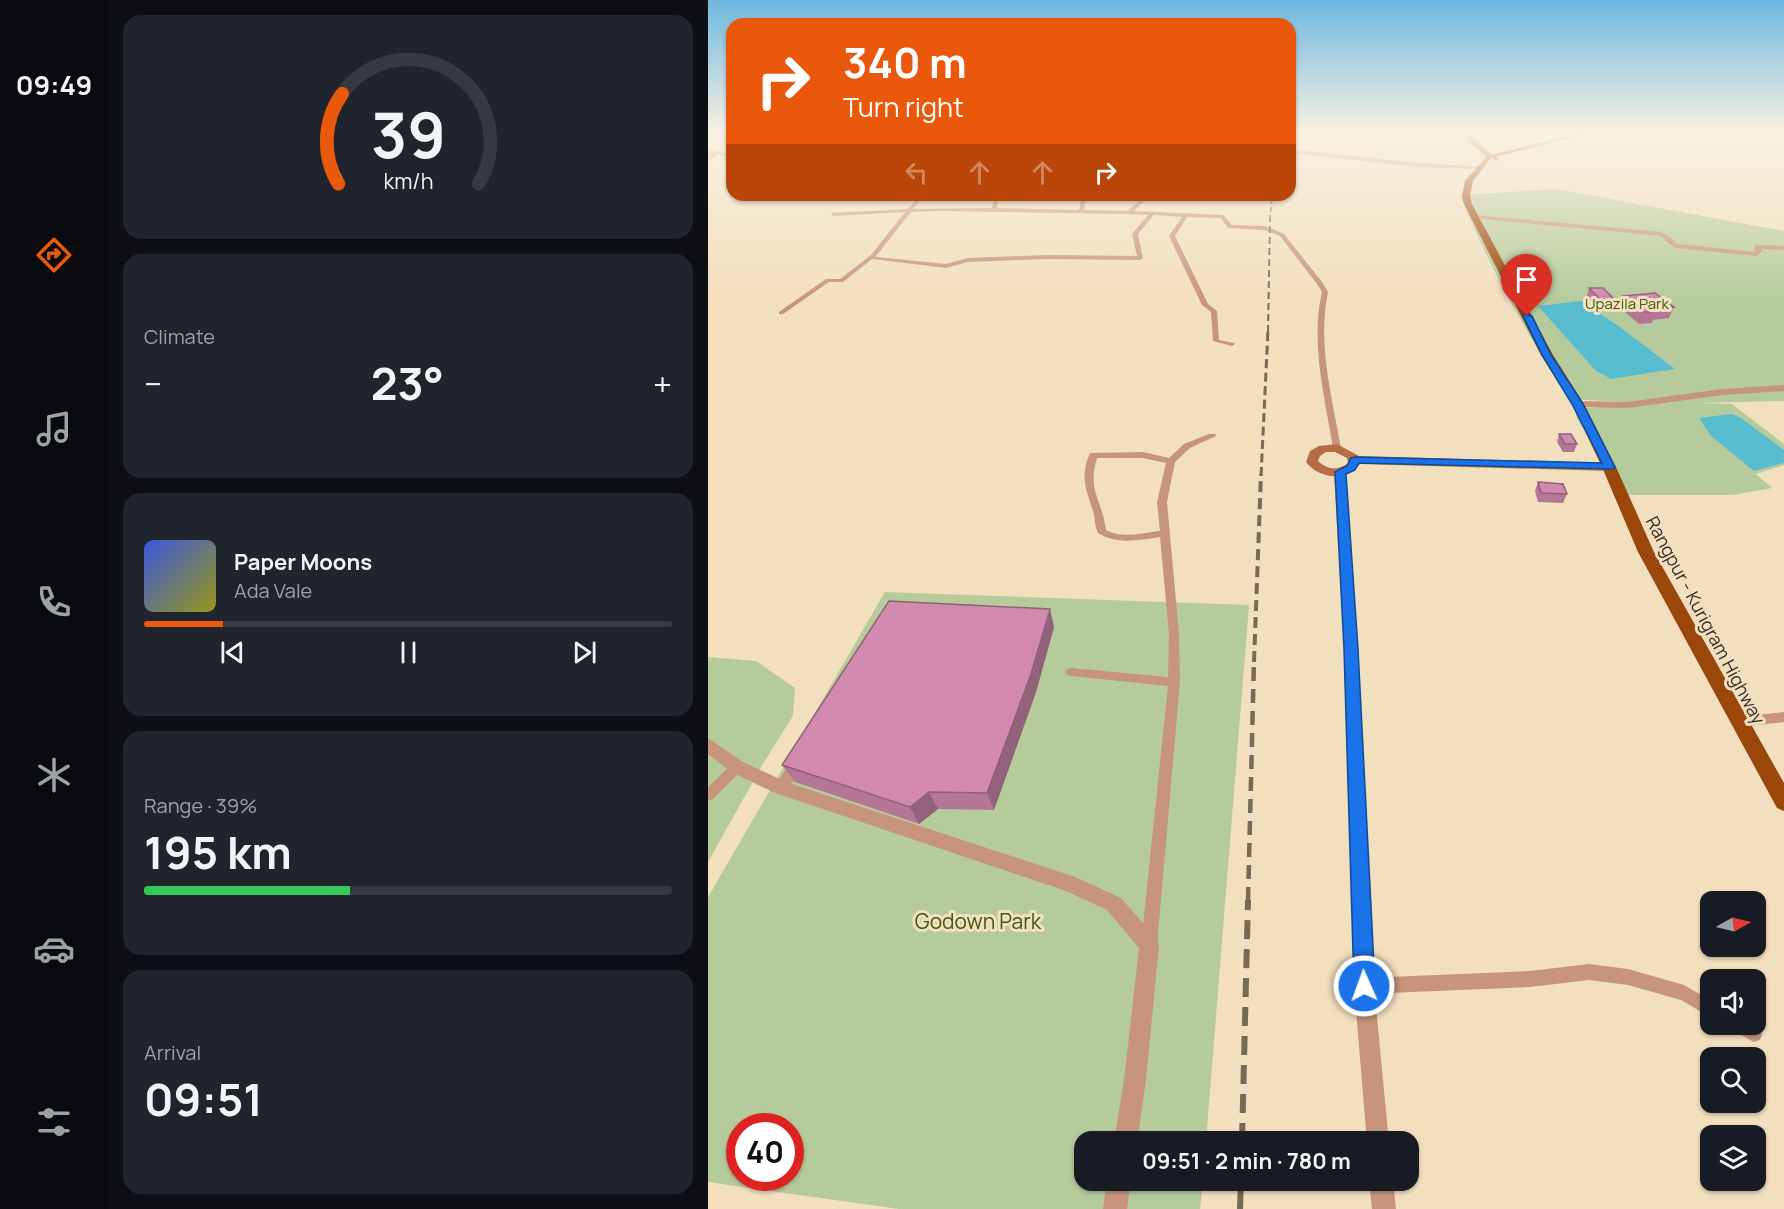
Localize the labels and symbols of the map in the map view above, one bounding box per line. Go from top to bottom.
pin [1501,254,1552,316]
park label: Upazila Park [1585,293,1670,314]
street label: Rangpur - Kurigram Highway [1641,512,1771,729]
north arrow [1700,891,1766,957]
park label: Godown Park [915,907,1042,935]
position arrow [1332,954,1396,1018]
speed limit sign: 40 [726,1113,804,1191]

